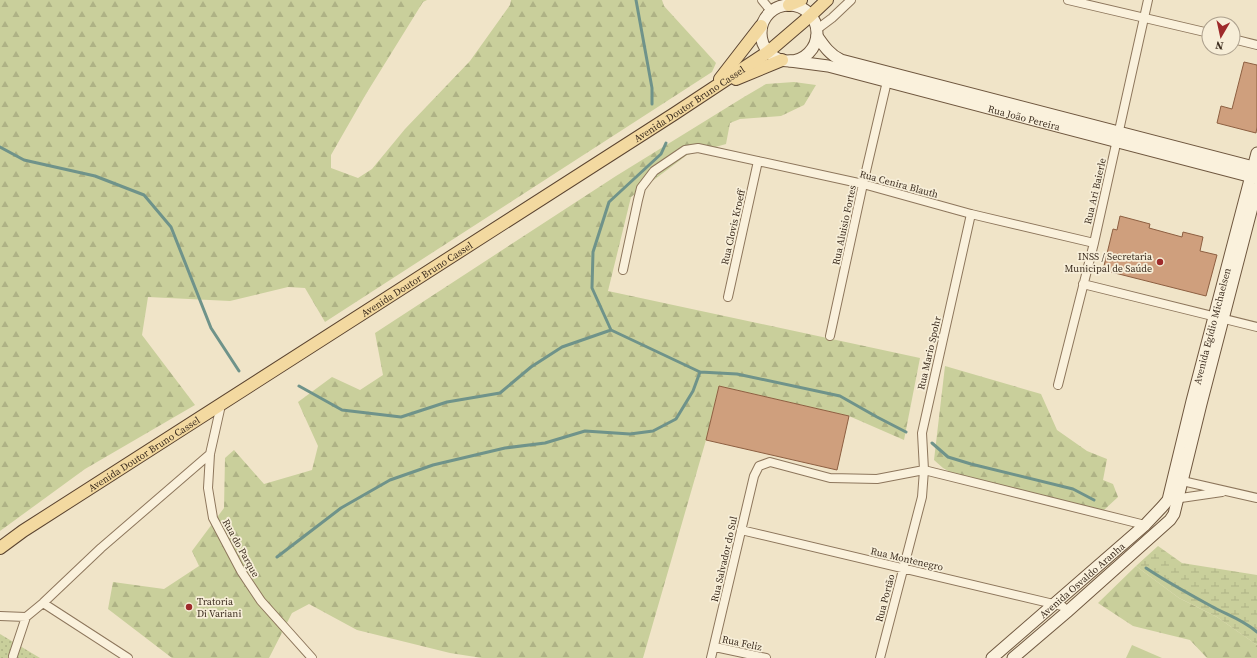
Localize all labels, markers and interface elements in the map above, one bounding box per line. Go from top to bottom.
north arrow [1201,16,1241,56]
text: N [1214,37,1225,53]
street label: Avenida Doutor Bruno Cassel [631,63,747,145]
street label: Rua João Pereira [987,102,1062,133]
street label: Rua Ari Baierle [1081,157,1109,225]
street label: Rua Cenira Blauth [858,167,940,201]
street label: Rua Aluisio Fortes [829,184,859,266]
street label: Rua Clovis Kroeff [718,187,748,266]
street label: Avenida Doutor Bruno Cassel [358,238,475,319]
place label: INSS / Secretaria Municipal de Saúde [1065,250,1153,275]
marker: INSS / Secretaria Municipal de Saúde [1155,257,1165,267]
street label: Avenida Egídio Michaelsen [1190,266,1233,386]
street label: Rua Mario Spohr [914,314,944,391]
street label: Avenida Doutor Bruno Cassel [85,413,202,494]
street label: Rua Salvador do Sul [708,515,740,603]
street label: Rua do Parque [220,517,262,579]
street label: Avenida Osvaldo Aranha [1036,539,1128,621]
street label: Rua Montenegro [869,544,945,574]
street label: Rua Portão [872,572,898,623]
place label: Tratoria Di Variani [197,595,241,620]
marker: Tratoria Di Variani [184,602,194,612]
street label: Rua Feliz [721,632,764,654]

